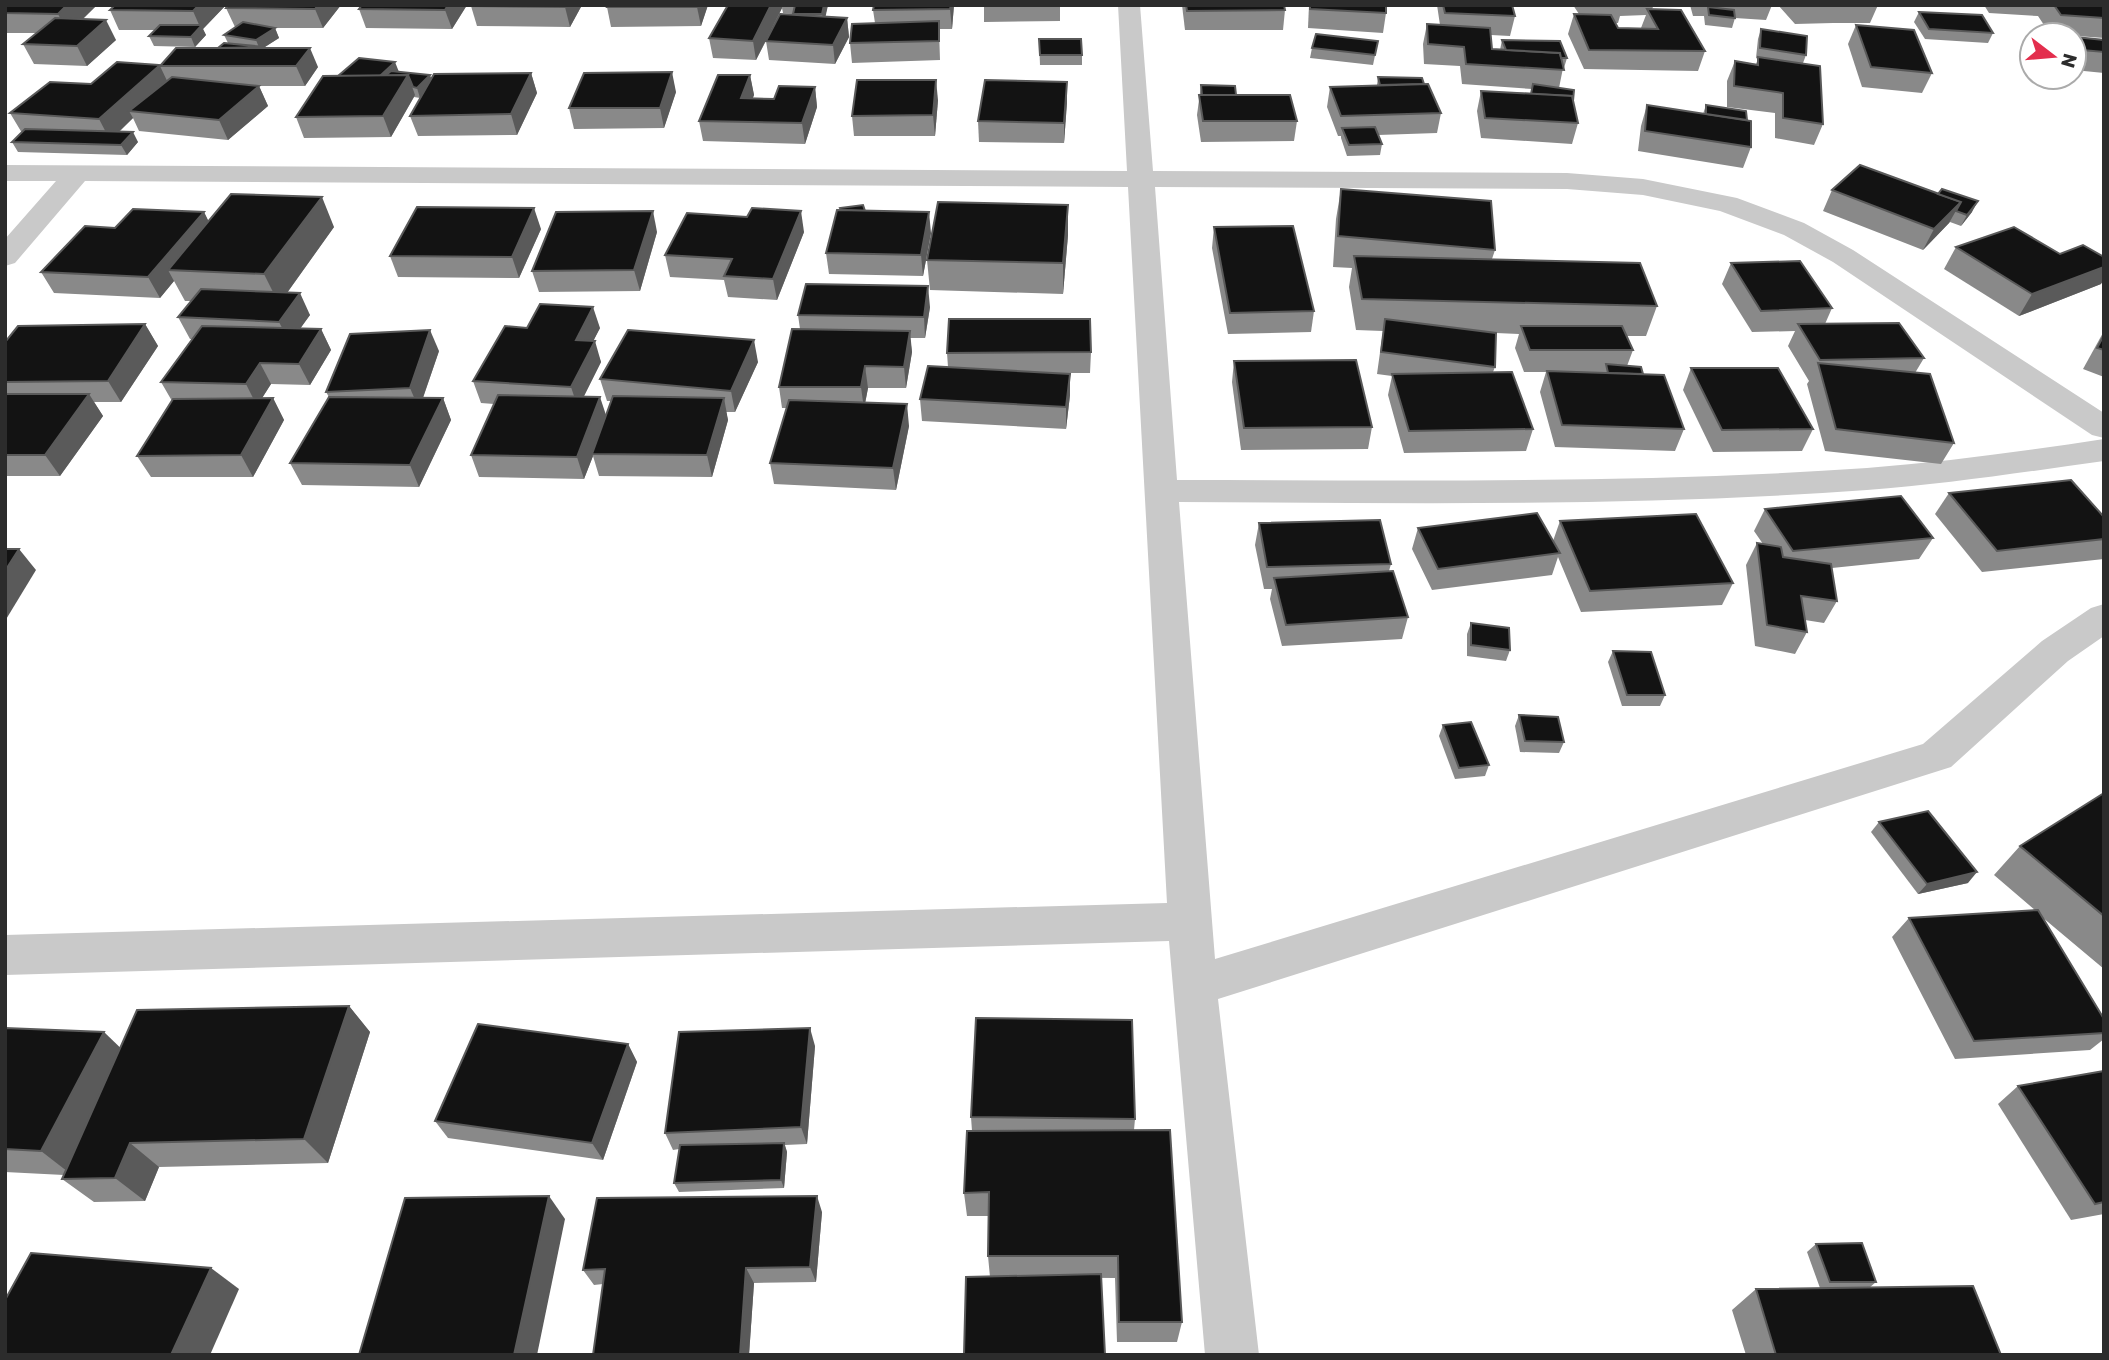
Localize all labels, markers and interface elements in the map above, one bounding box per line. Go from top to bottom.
north arrow [2018,21,2088,91]
text: N [2056,51,2082,70]

